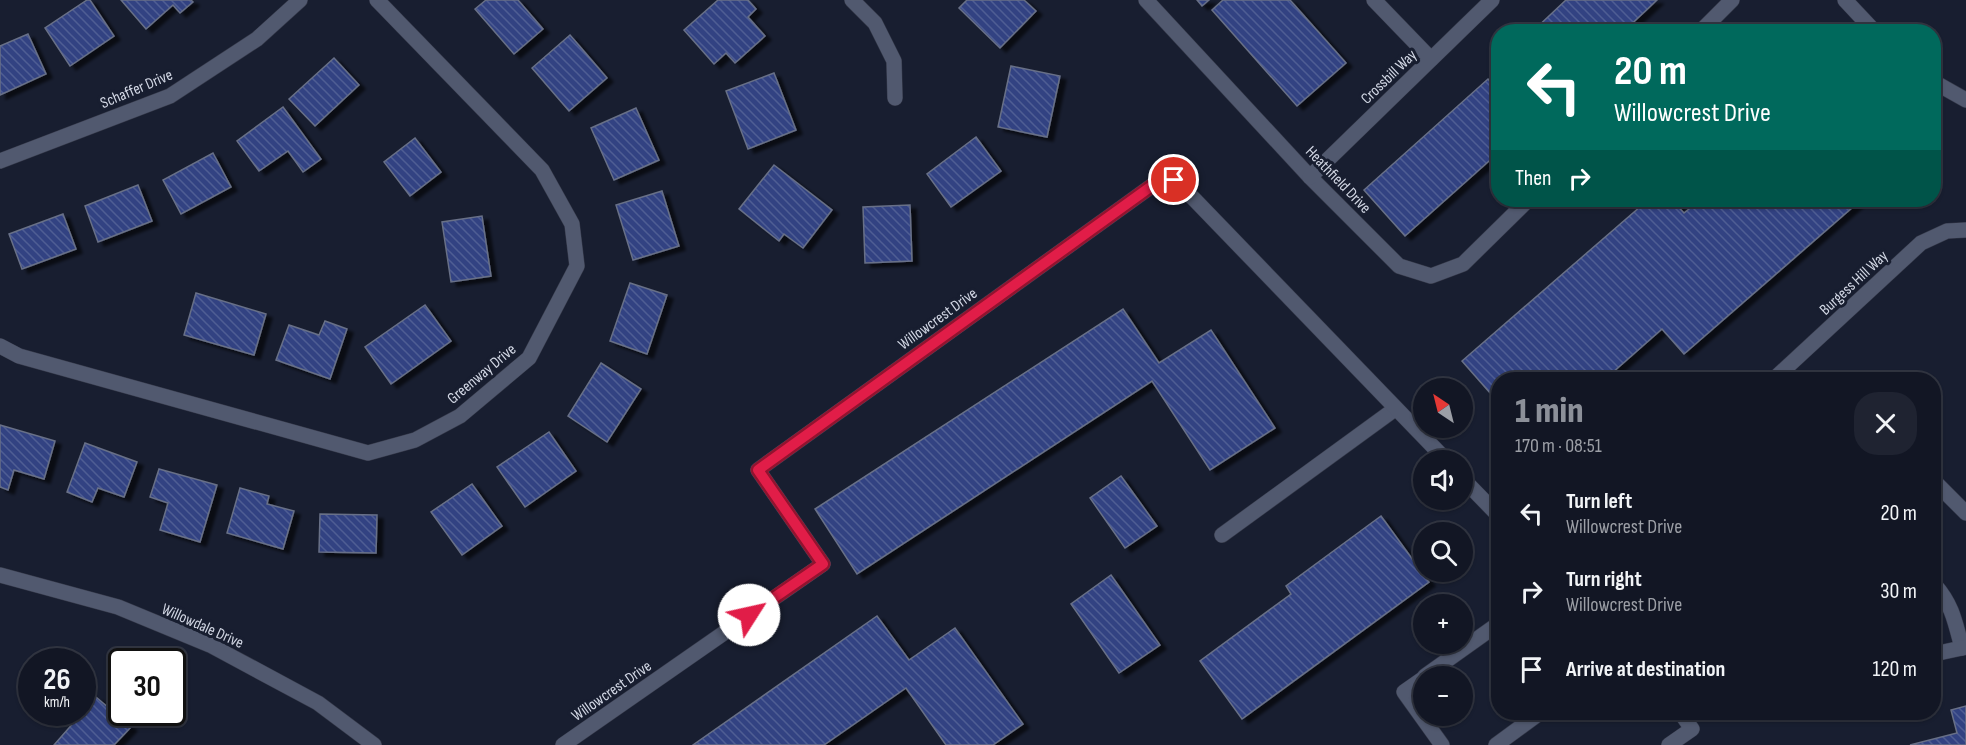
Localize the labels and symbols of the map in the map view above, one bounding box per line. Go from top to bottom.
street label: Crossbill Way [1357,46,1421,108]
street label: Schaffer Drive [98,66,176,113]
street label: Heathfield Drive [1301,143,1375,218]
pin [1148,154,1199,205]
street label: Burgess Hill Way [1816,247,1892,320]
street label: Willowcrest Drive [895,284,981,354]
street label: Greenway Drive [444,340,520,408]
north arrow [1413,378,1473,438]
position arrow [717,583,781,647]
street label: Willowdale Drive [159,600,246,653]
speed limit sign: 30 [108,648,186,726]
street label: Willowcrest Drive [568,657,655,726]

